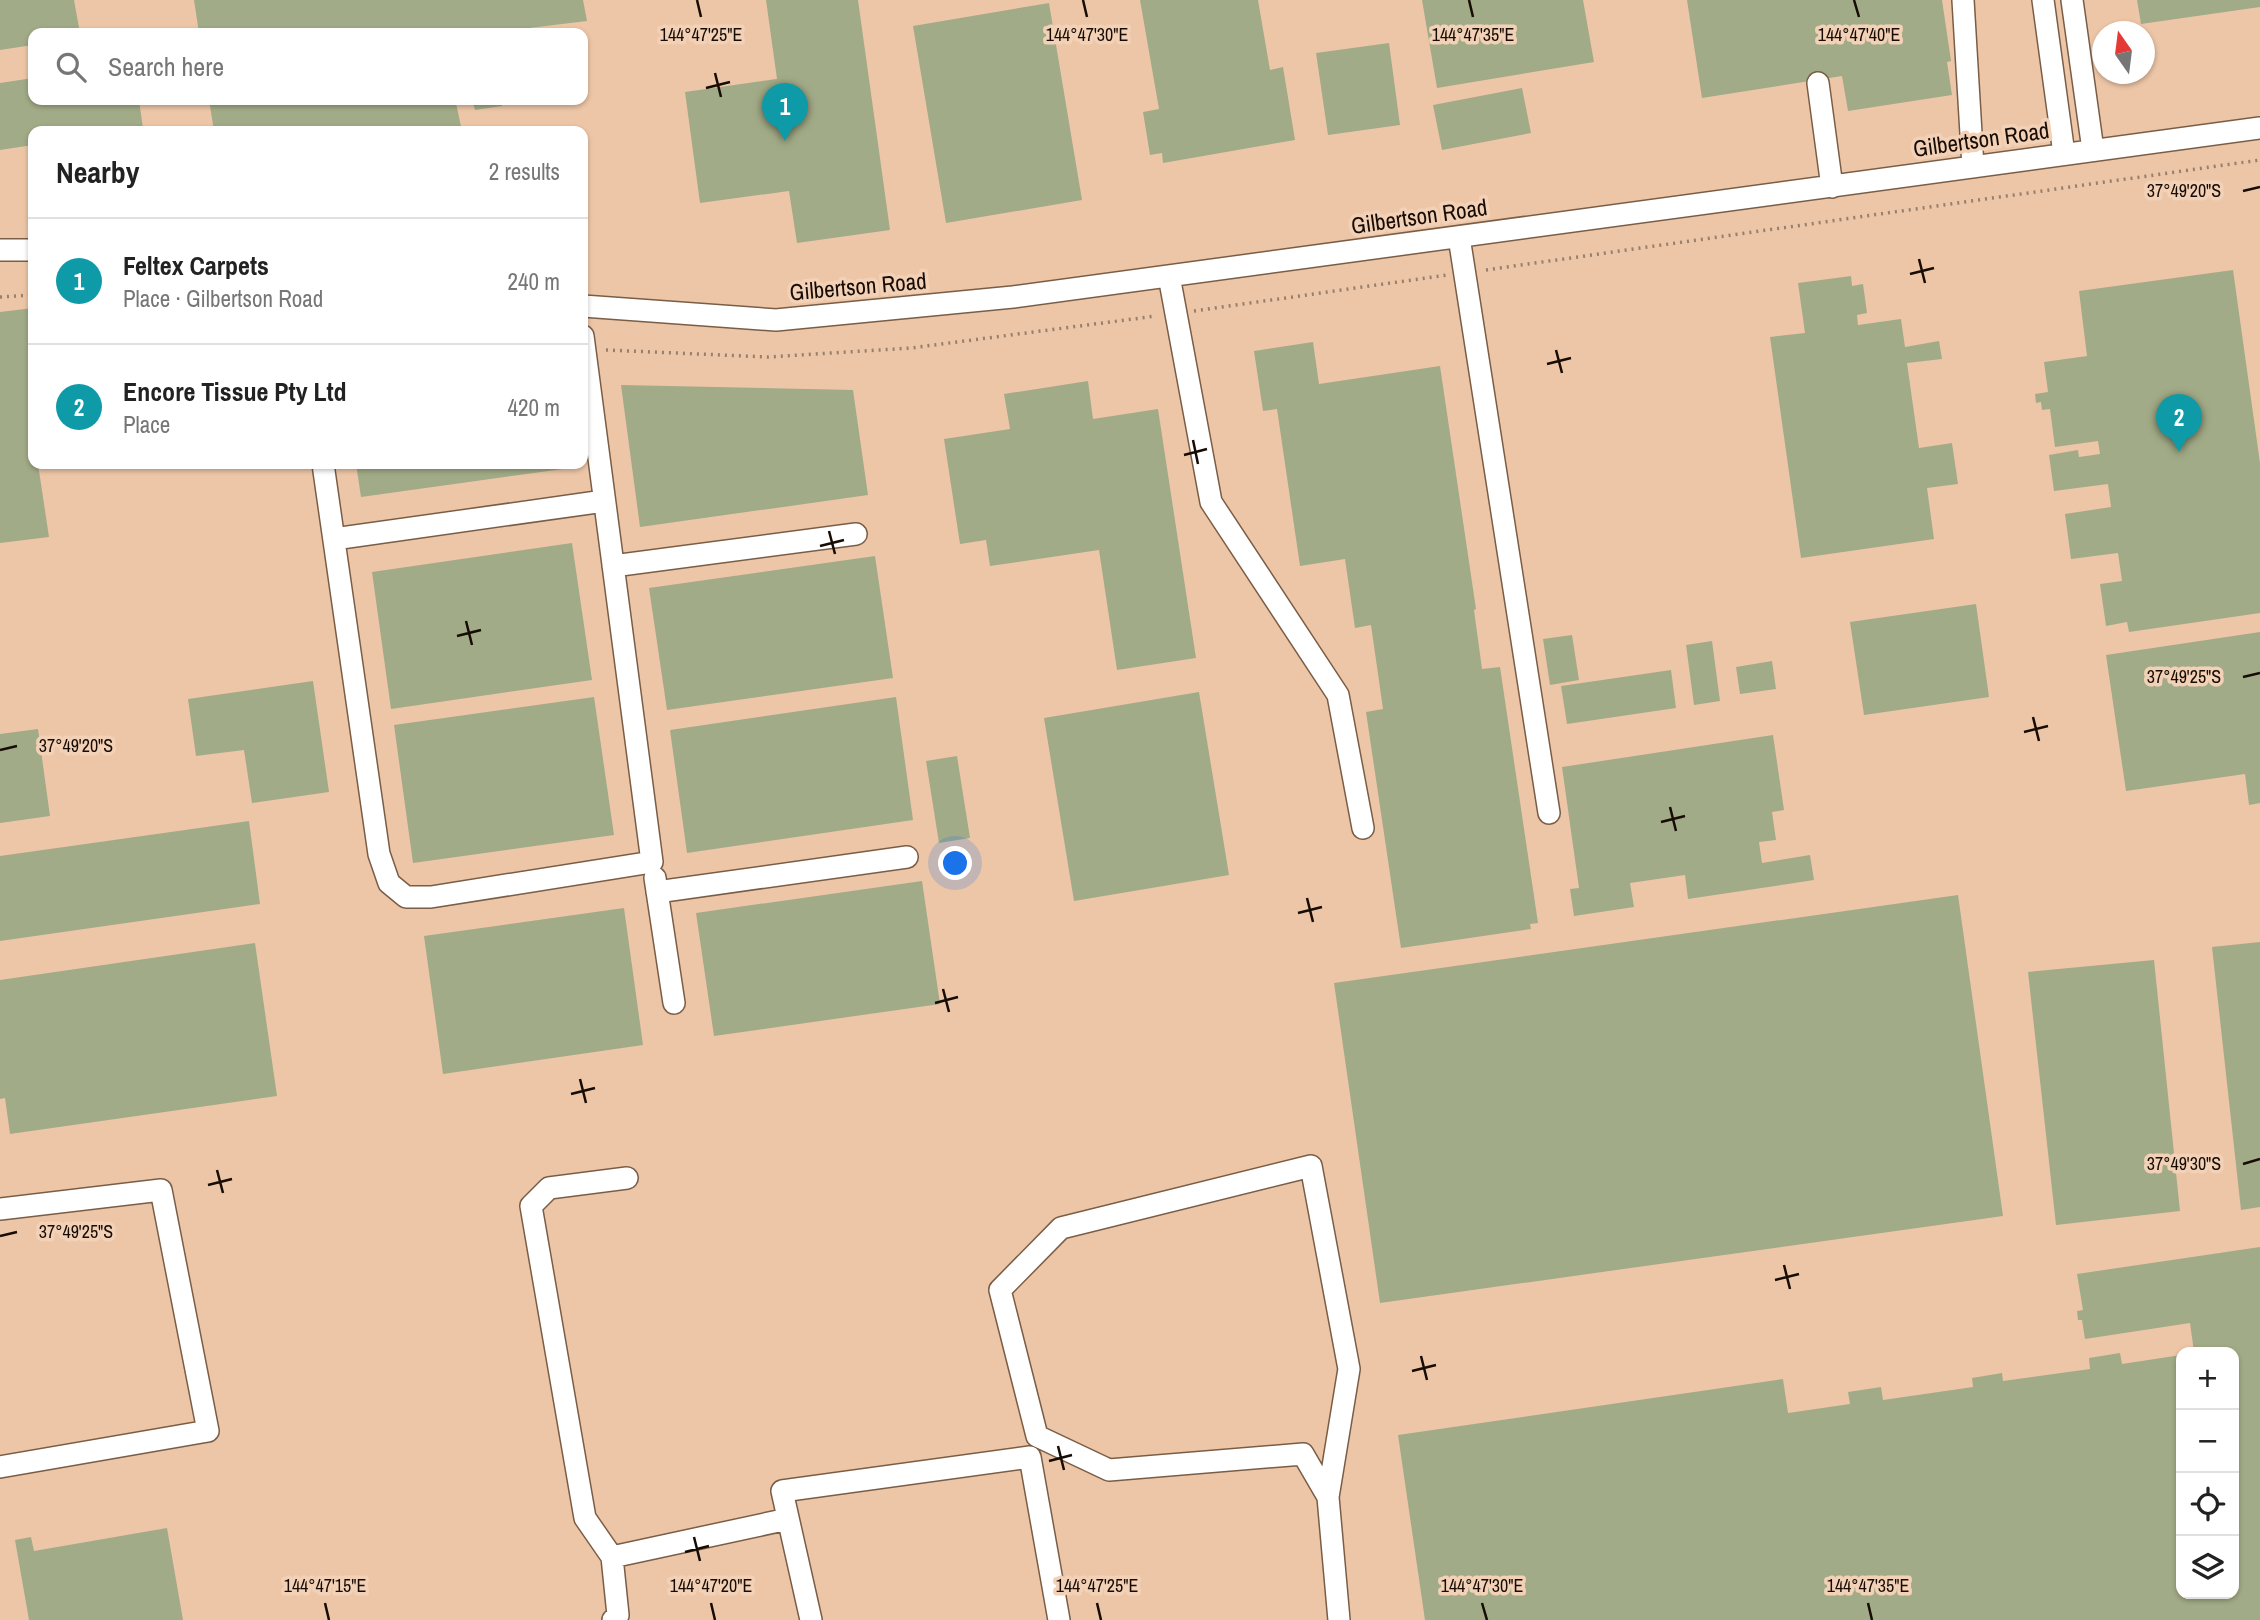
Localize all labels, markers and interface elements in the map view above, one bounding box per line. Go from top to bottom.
north arrow [2092,21,2155,84]
text: 144°47'25"E [660,22,742,47]
text: 144°47'30"E [1046,22,1128,47]
text: 144°47'35"E [1432,22,1514,47]
text: 144°47'40"E [1818,22,1900,47]
search box [28,28,588,105]
icon: search [52,48,90,86]
text: Search here [108,49,224,84]
pin: 1 [762,83,808,141]
street label: Gilbertson Road [1911,114,2051,164]
text: Nearby [56,152,139,192]
text: 2 results [489,156,560,187]
text: 37°49'20"S [2147,178,2221,203]
street label: Gilbertson Road [1349,191,1489,241]
text: Feltex Carpets [123,248,269,283]
street label: Gilbertson Road [788,265,928,307]
text: 1 [74,266,84,297]
text: 240 m [508,266,560,297]
text: Place · Gilbertson Road [123,283,323,314]
text: Encore Tissue Pty Ltd [123,374,347,409]
text: 2 [74,392,84,423]
text: 420 m [508,392,560,423]
pin: 2 [2156,394,2202,452]
text: Place [123,409,170,440]
text: 37°49'25"S [2147,664,2221,689]
text: 37°49'20"S [39,733,113,758]
your location [938,846,972,880]
text: 37°49'30"S [2147,1151,2221,1176]
text: 37°49'25"S [39,1219,113,1244]
map controls [2176,1347,2239,1599]
button: + [2176,1347,2239,1410]
button: − [2176,1410,2239,1473]
button: locate [2176,1473,2239,1536]
button: layers [2176,1536,2239,1599]
text: 144°47'15"E [284,1573,366,1598]
text: 144°47'20"E [670,1573,752,1598]
text: 144°47'25"E [1056,1573,1138,1598]
text: 144°47'30"E [1441,1573,1523,1598]
text: 144°47'35"E [1827,1573,1909,1598]

